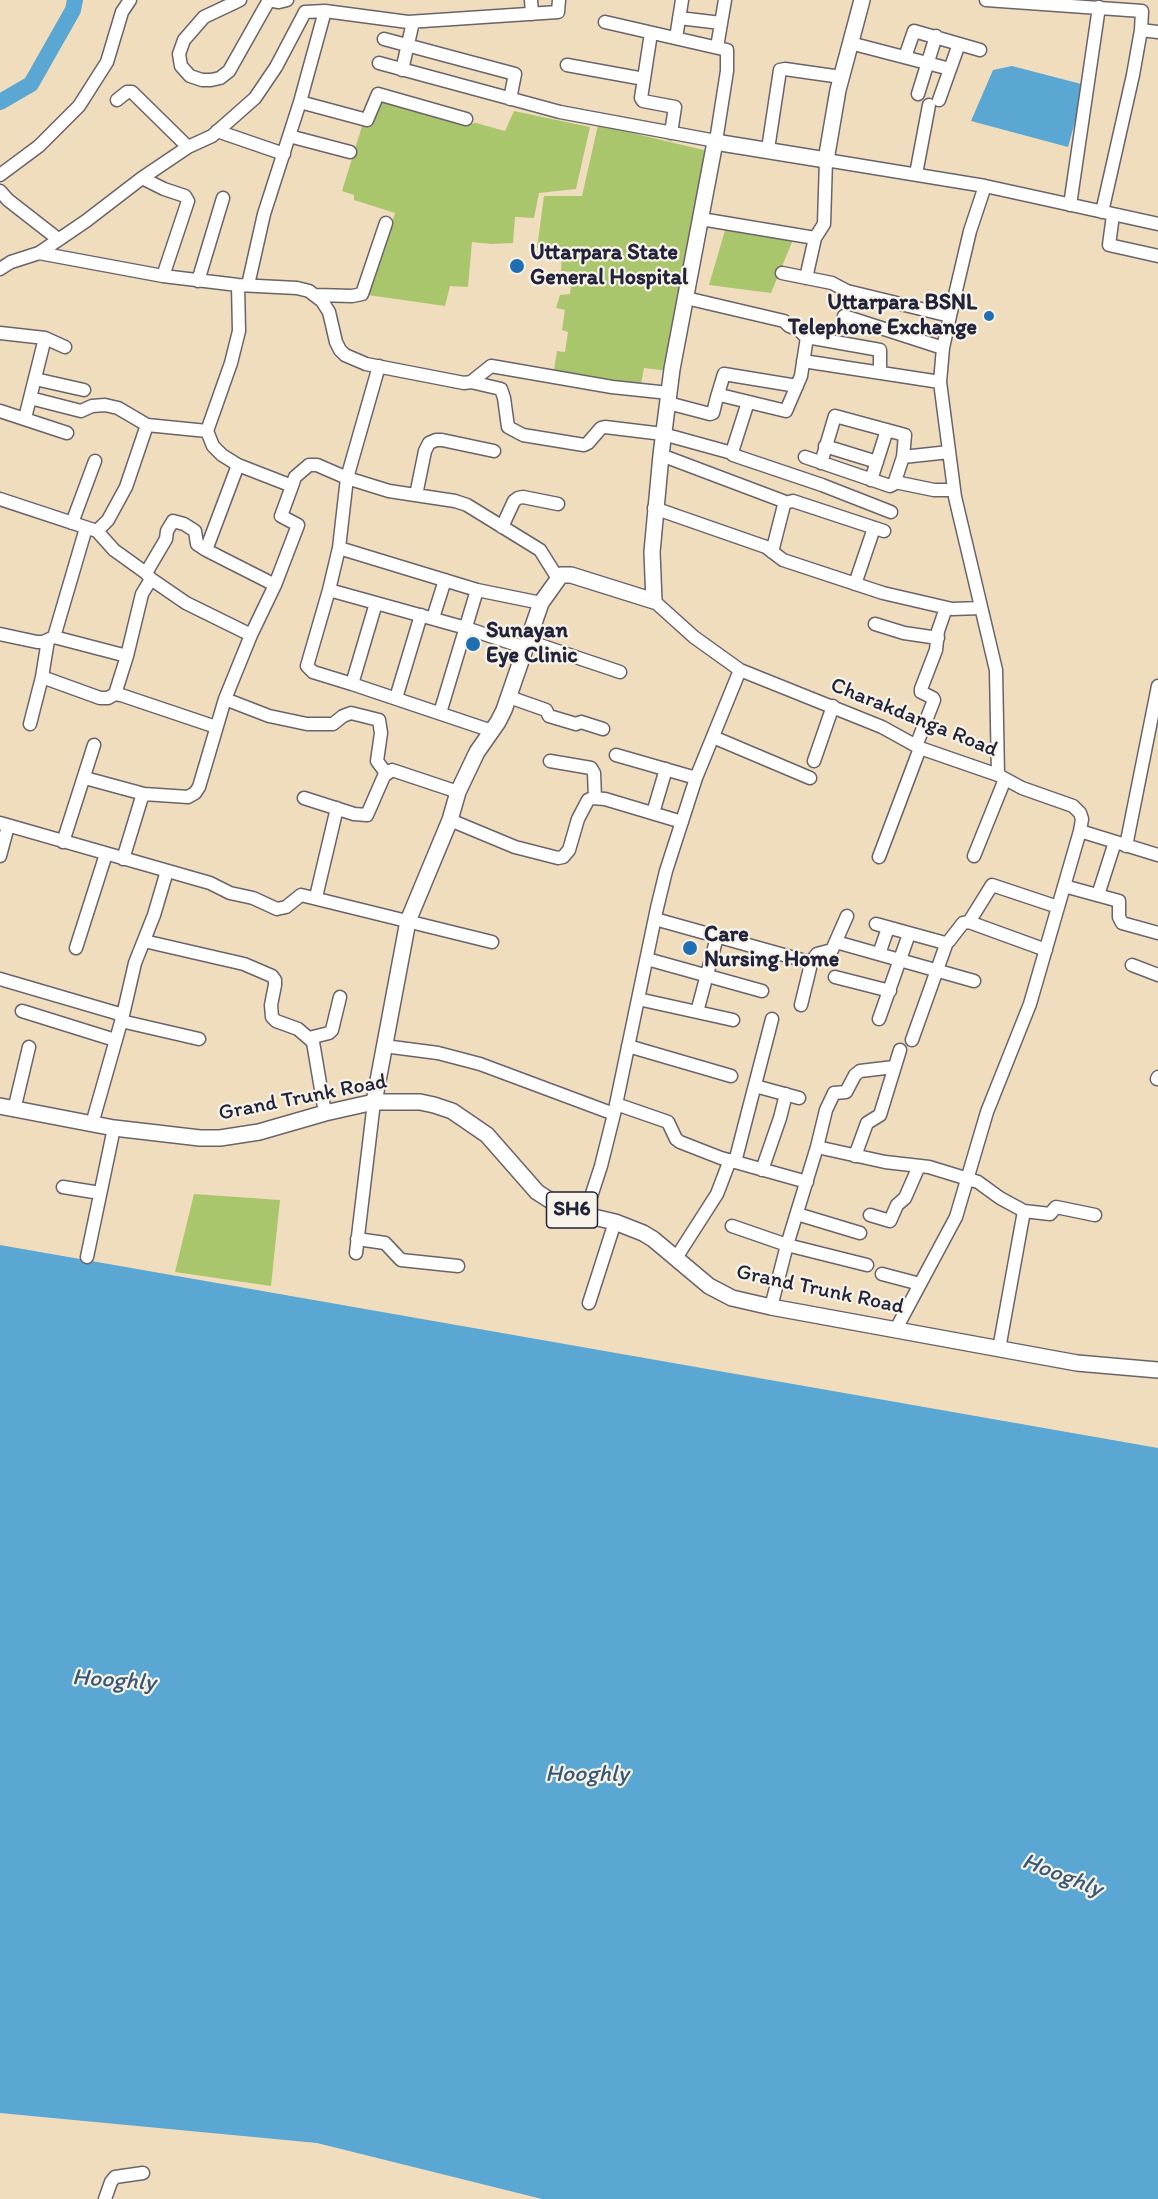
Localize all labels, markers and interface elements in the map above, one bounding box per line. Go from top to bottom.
place label: Uttarpara State General Hospital [530,240,688,292]
marker: Uttarpara State General Hospital [508,257,526,275]
place label: Uttarpara BSNL Telephone Exchange [788,290,977,342]
marker: Uttarpara BSNL Telephone Exchange [982,309,996,323]
place label: Sunayan Eye Clinic [486,618,578,670]
marker: Sunayan Eye Clinic [464,635,482,653]
street label: Charakdanga Road [826,672,1002,764]
place label: Care Nursing Home [704,922,839,974]
marker: Care Nursing Home [681,939,699,957]
street label: Grand Trunk Road [216,1069,390,1127]
road number: SH6 [546,1192,598,1228]
street label: Grand Trunk Road [734,1259,906,1321]
water label: Hooghly [71,1664,157,1698]
water label: Hooghly [545,1761,629,1789]
water label: Hooghly [1018,1848,1106,1904]

